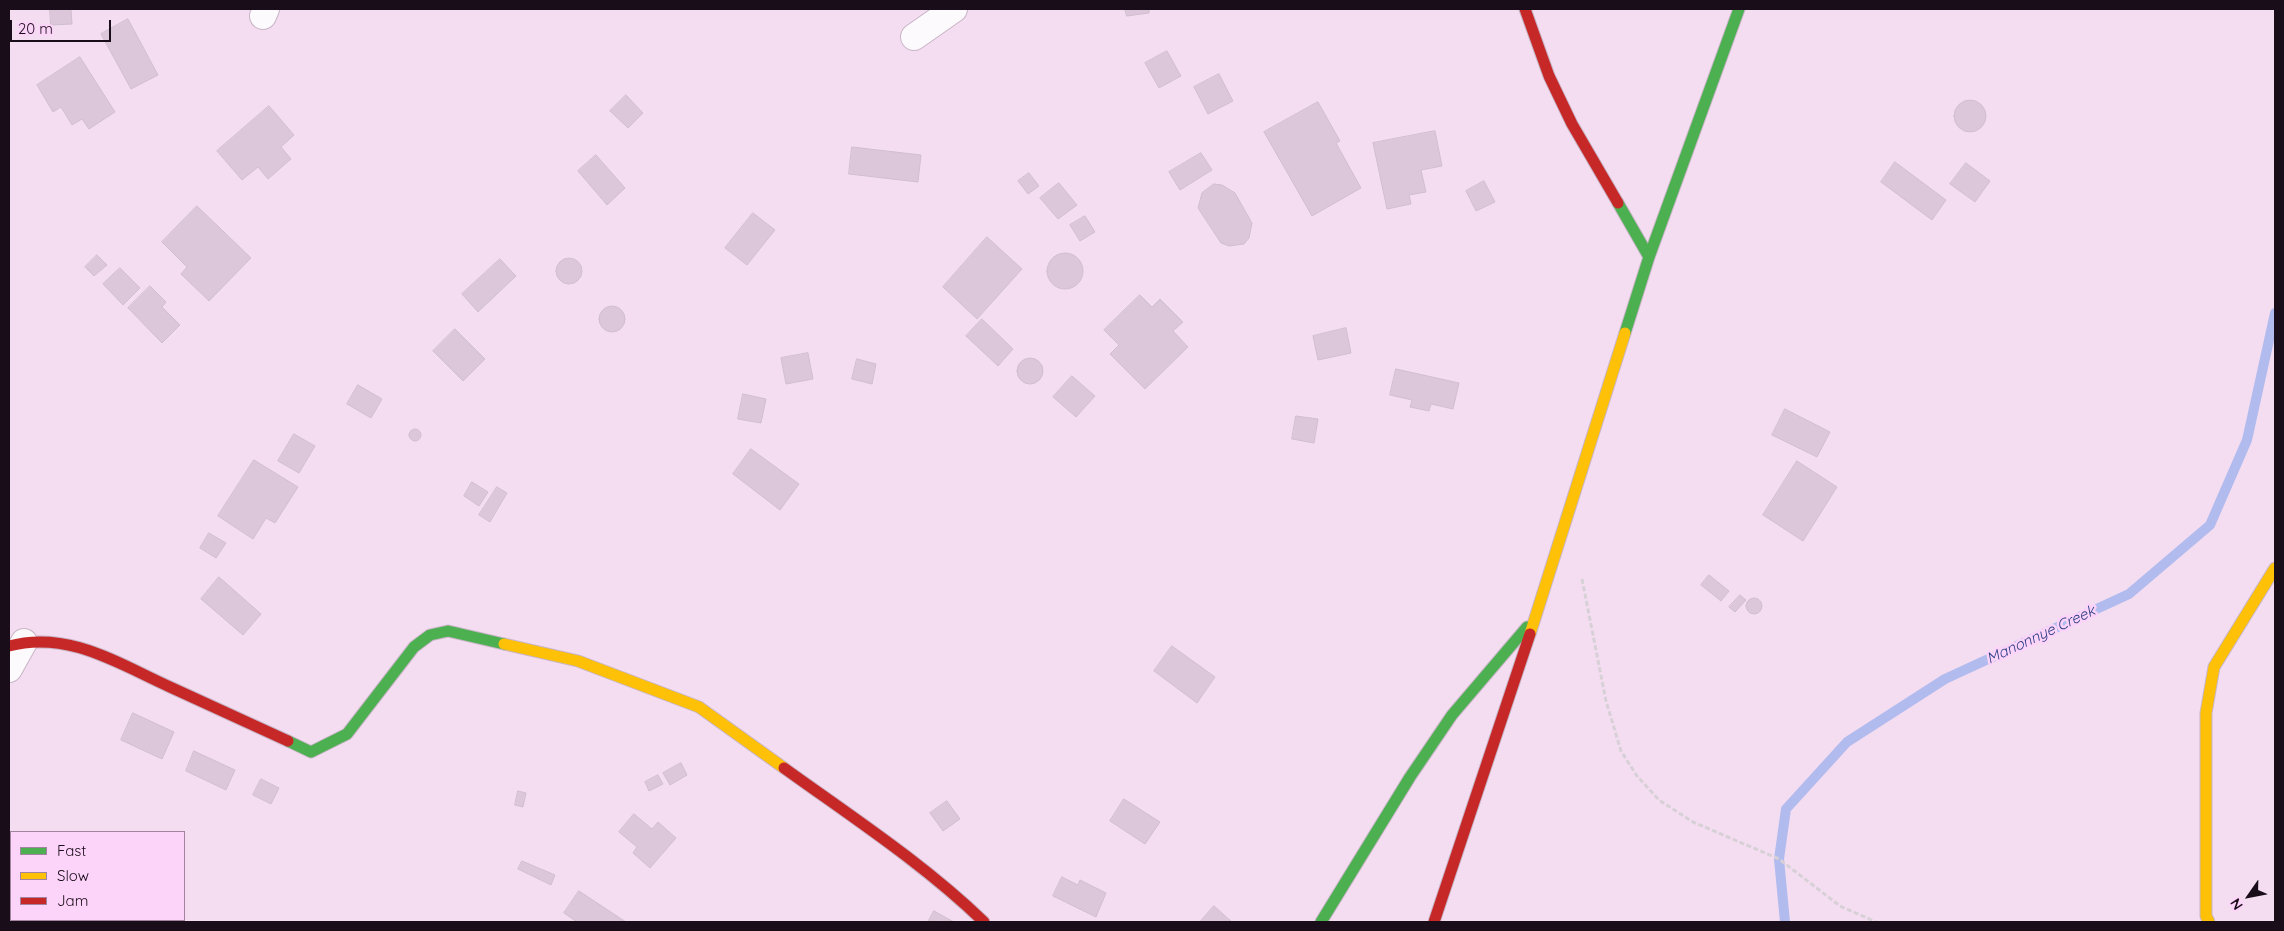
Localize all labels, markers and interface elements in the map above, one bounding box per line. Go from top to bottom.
scale bar [12,10,114,42]
text: 20 m [18,19,53,38]
water label: Manonnye Creek [1984,602,2098,668]
legend [10,831,185,921]
text: Fast [57,841,86,860]
text: Slow [57,866,89,885]
north arrow [2224,871,2274,921]
text: Jam [57,891,88,910]
text: N [2226,895,2247,913]

